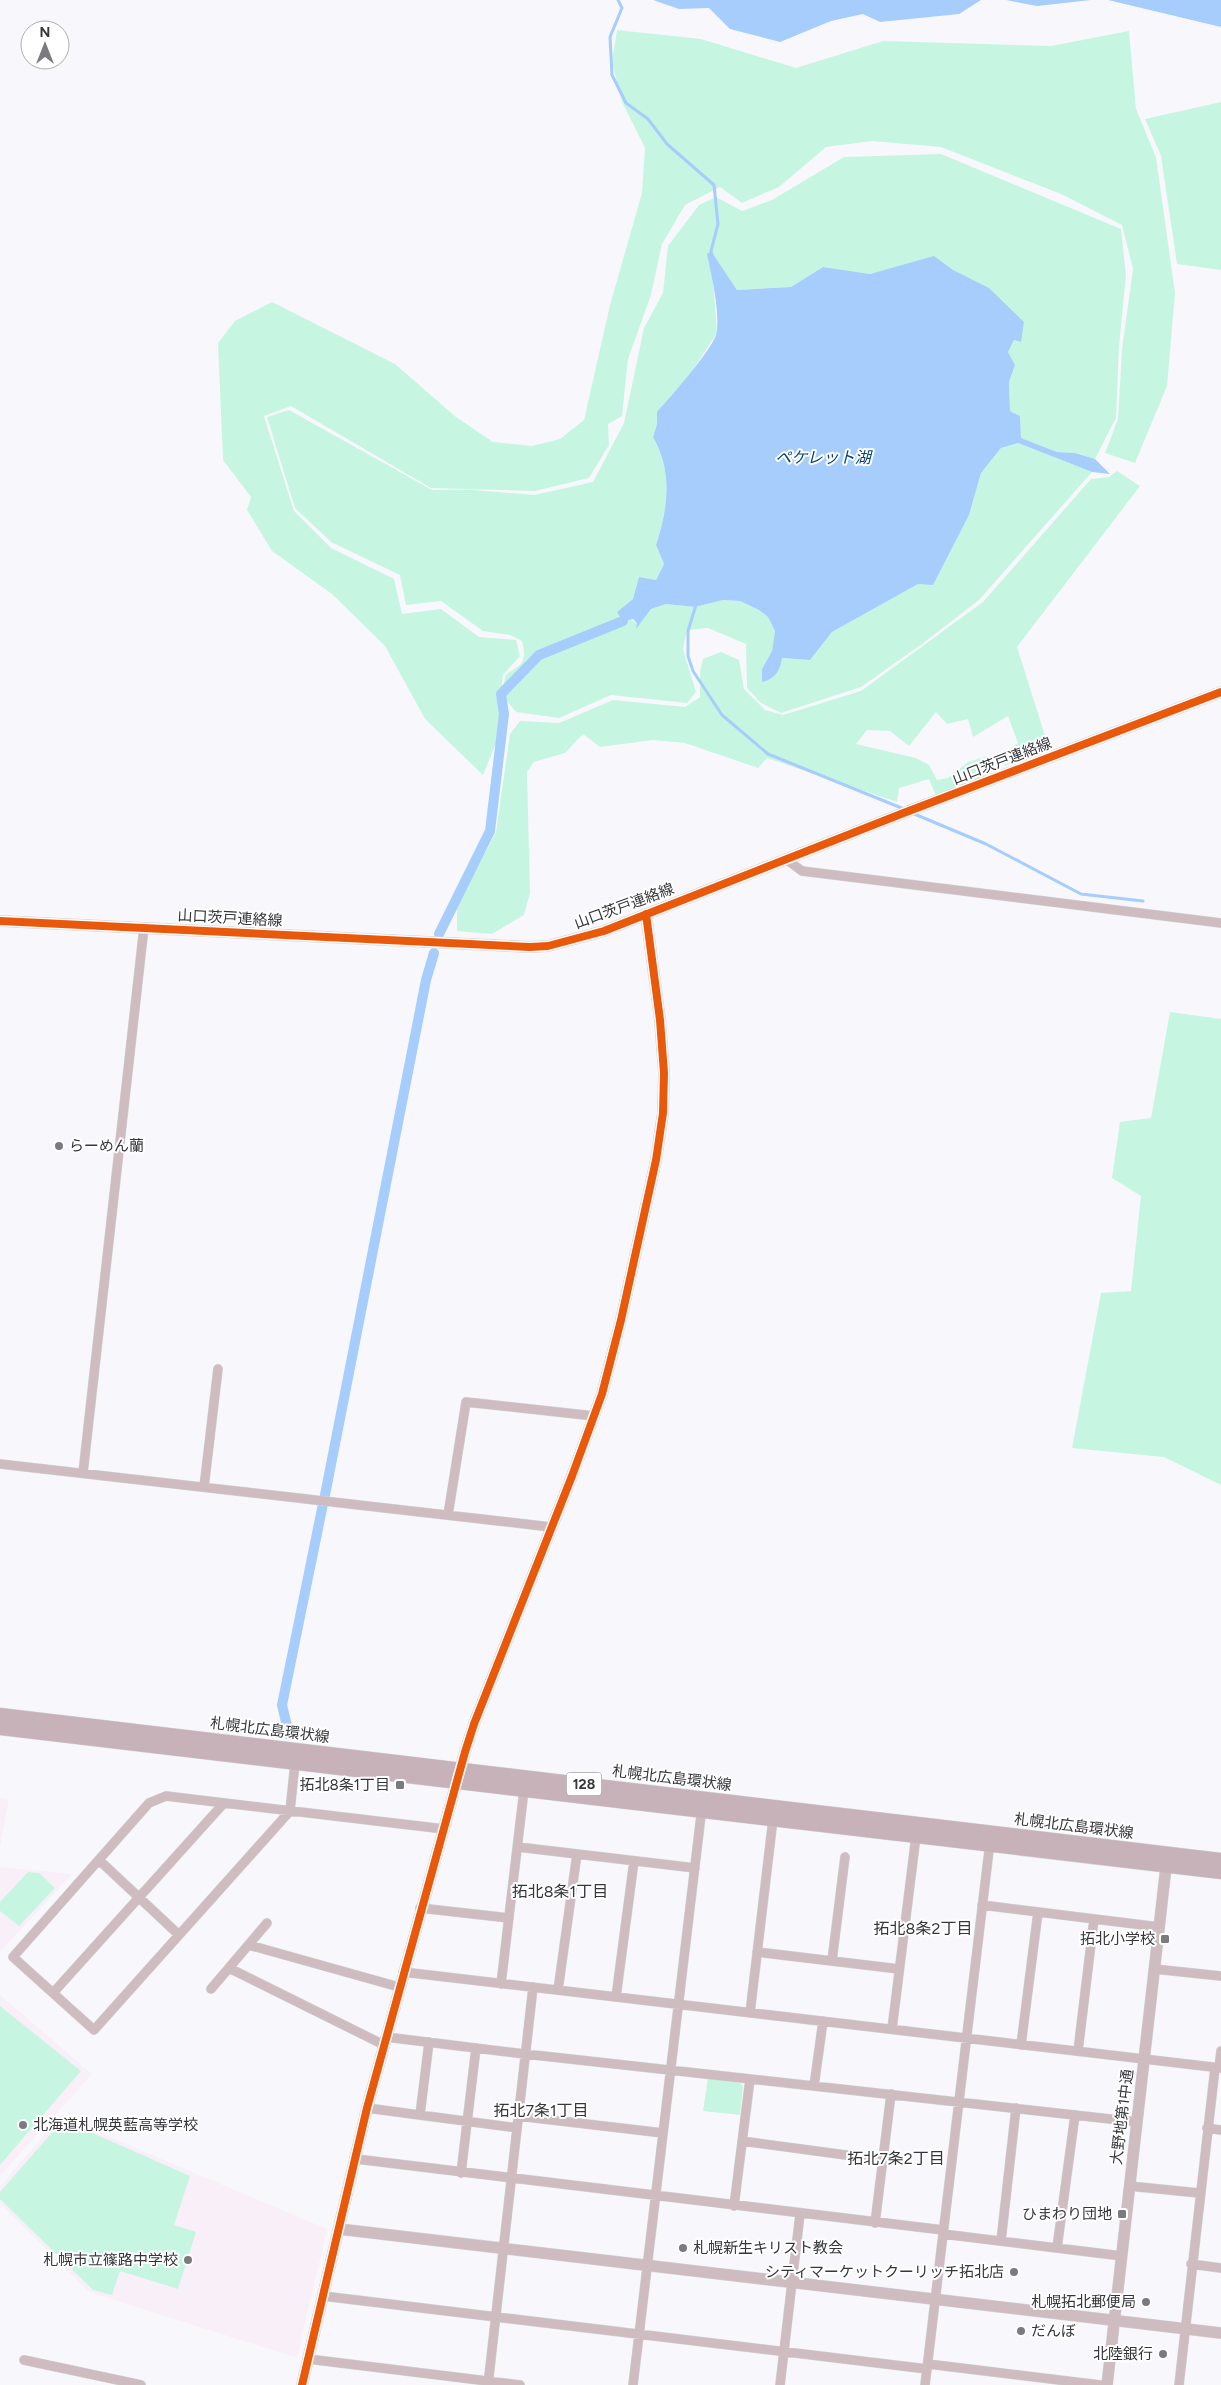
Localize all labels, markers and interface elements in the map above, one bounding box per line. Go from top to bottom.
north arrow [20,20,70,70]
text: N [40,24,50,41]
water label: ペケレット湖 [775,448,874,467]
street label: 山口茨戸連絡線 [950,734,1054,788]
street label: 山口茨戸連絡線 [572,880,676,932]
street label: 山口茨戸連絡線 [177,906,283,930]
place label: らーめん蘭 [69,1137,144,1155]
marker: らーめん蘭 [53,1140,65,1152]
street label: 札幌北広島環状線 [209,1714,331,1746]
street label: 札幌北広島環状線 [611,1762,733,1794]
road number: 128 [566,1772,602,1796]
place label: 拓北8条1丁目 [300,1776,390,1794]
marker: 拓北8条1丁目 [394,1779,406,1791]
street label: 札幌北広島環状線 [1013,1810,1135,1842]
district label: 拓北8条1丁目 [512,1882,608,1901]
district label: 拓北8条2丁目 [874,1919,972,1938]
place label: 拓北小学校 [1080,1930,1155,1948]
marker: 拓北小学校 [1159,1933,1171,1945]
street label: 大野地第1中通 [1107,2068,1137,2166]
district label: 拓北7条1丁目 [493,2101,589,2120]
place label: 北海道札幌英藍高等学校 [33,2116,198,2134]
marker: 北海道札幌英藍高等学校 [17,2119,29,2131]
district label: 拓北7条2丁目 [847,2149,945,2168]
place label: ひまわり団地 [1022,2205,1112,2223]
marker: ひまわり団地 [1116,2208,1128,2220]
place label: 札幌新生キリスト教会 [693,2239,843,2257]
marker: 札幌新生キリスト教会 [677,2242,689,2254]
place label: 札幌市立篠路中学校 [43,2251,178,2269]
marker: 札幌市立篠路中学校 [182,2254,194,2266]
place label: シティマーケットクーリッチ拓北店 [765,2263,1004,2281]
marker: シティマーケットクーリッチ拓北店 [1008,2266,1020,2278]
place label: 札幌拓北郵便局 [1031,2293,1136,2311]
marker: 札幌拓北郵便局 [1140,2296,1152,2308]
place label: だんぼ [1031,2322,1076,2340]
marker: だんぼ [1015,2325,1027,2337]
place label: 北陸銀行 [1093,2345,1153,2363]
marker: 北陸銀行 [1157,2348,1169,2360]

